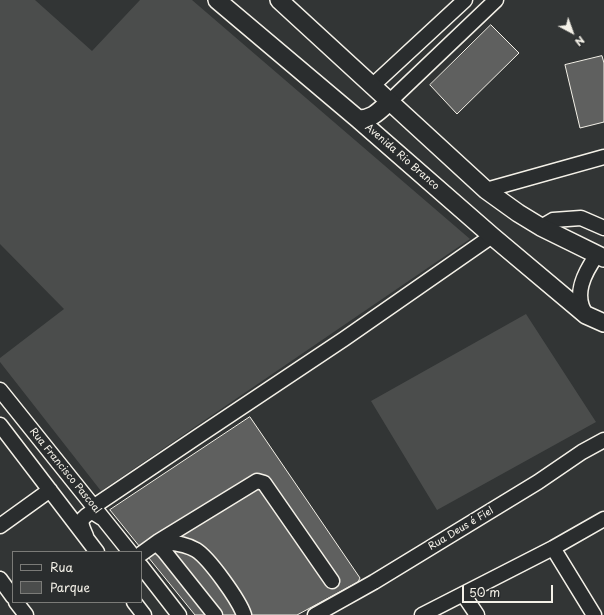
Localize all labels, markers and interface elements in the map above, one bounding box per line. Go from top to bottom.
north arrow [552,12,592,52]
text: N [571,32,589,51]
street label: Avenida Rio Branco [362,122,442,192]
street label: Rua Francisco Pascoal [27,426,103,516]
street label: Rua Deus é Fiel [426,505,496,553]
legend [12,551,142,603]
text: Rua [50,558,73,576]
scale bar [464,577,555,603]
text: Parque [50,578,90,596]
text: 50 m [469,583,500,601]

